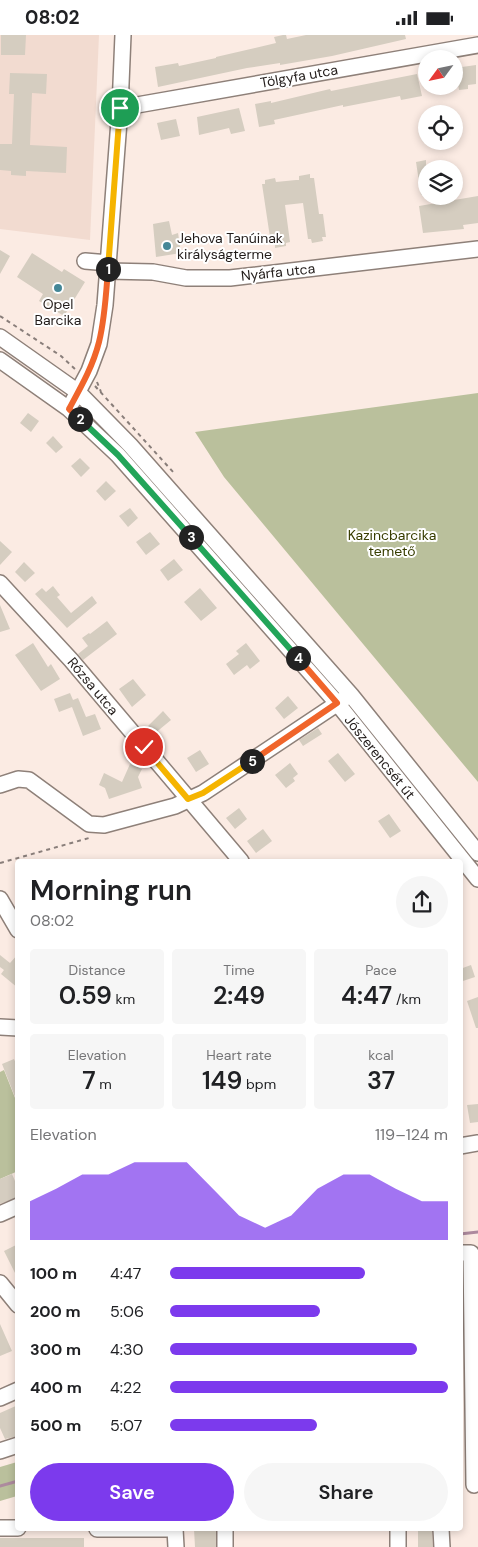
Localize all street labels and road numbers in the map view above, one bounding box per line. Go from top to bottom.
street label: Tölgyfa utca [259,60,339,92]
street label: Nyárfa utca [240,259,316,285]
street label: Rózsa utca [64,653,122,719]
street label: Jószerencsét út [341,711,419,803]

